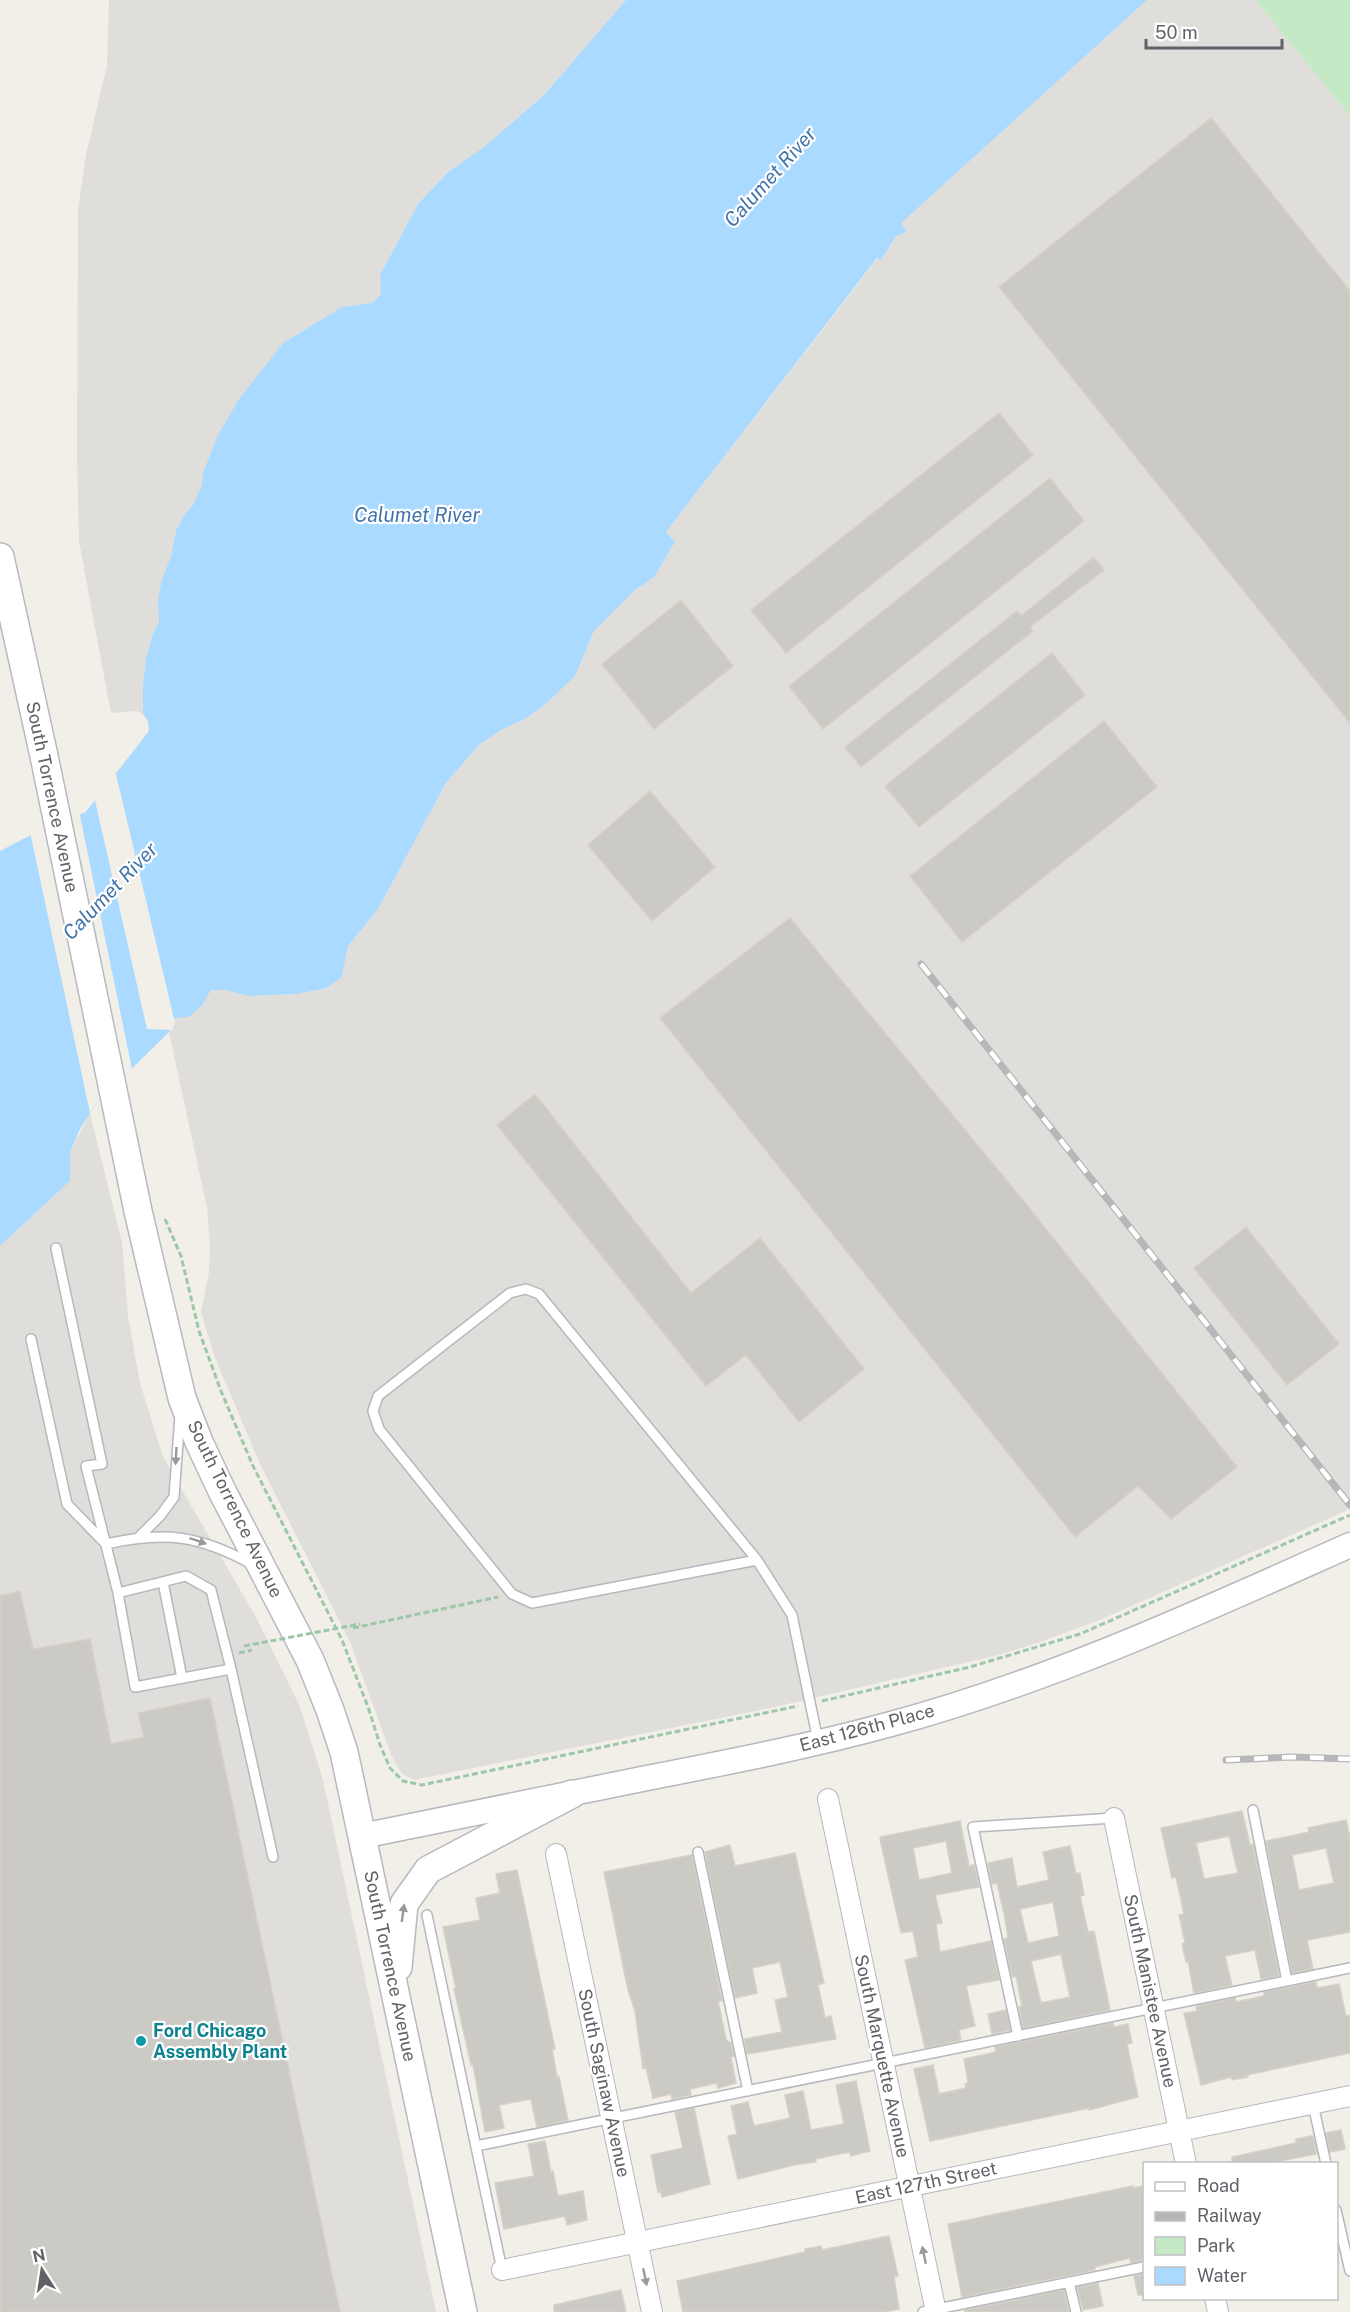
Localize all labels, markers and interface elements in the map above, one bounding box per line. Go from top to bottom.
scale bar [1146,12,1282,50]
text: 50 m [1155,22,1198,43]
water label: Calumet River [719,122,821,232]
water label: Calumet River [354,503,480,527]
street label: South Torrence Avenue [22,700,83,894]
water label: Calumet River [58,837,163,945]
street label: South Torrence Avenue [183,1417,288,1601]
one-way arrow [172,1447,181,1466]
one-way arrow [189,1537,207,1547]
street label: East 126th Place [797,1699,937,1756]
street label: South Torrence Avenue [360,1869,421,2063]
street label: South Manistee Avenue [1120,1892,1181,2090]
one-way arrow [399,1903,408,1922]
street label: South Marquette Avenue [851,1952,914,2159]
street label: South Saginaw Avenue [574,1987,635,2179]
place label: Ford Chicago Assembly Plant [153,2020,287,2062]
marker: Ford Chicago Assembly Plant [134,2034,148,2048]
street label: East 127th Street [853,2157,999,2208]
legend [1143,2162,1338,2300]
text: Road [1197,2175,1240,2196]
text: Railway [1197,2205,1262,2226]
text: Park [1197,2235,1235,2256]
north arrow [12,2240,72,2300]
text: N [31,2245,47,2266]
one-way arrow [918,2246,928,2264]
text: Water [1197,2265,1247,2286]
one-way arrow [641,2268,650,2287]

